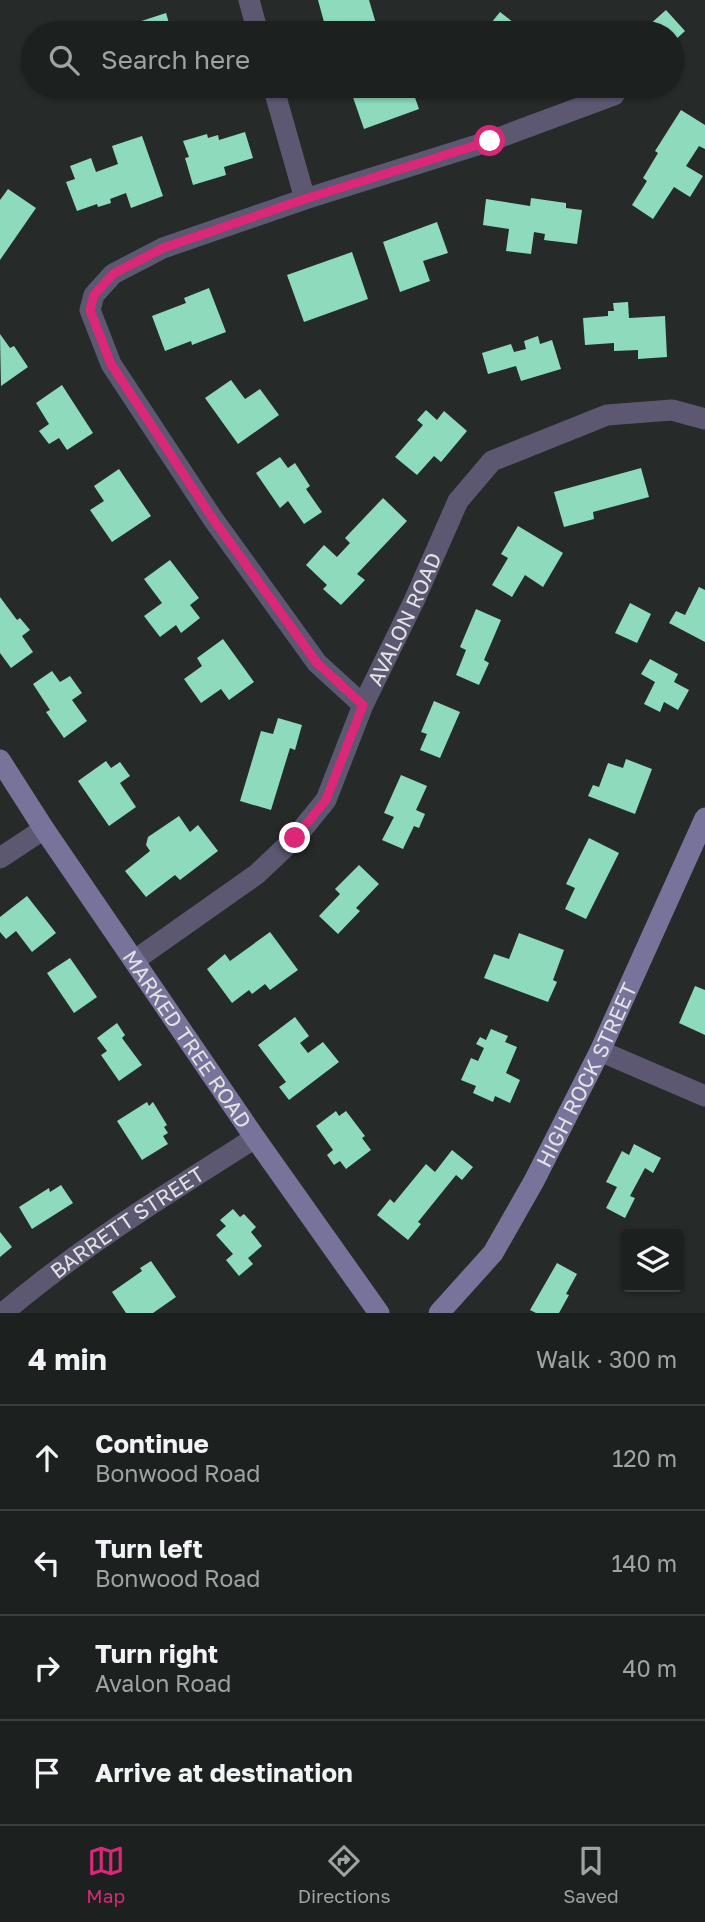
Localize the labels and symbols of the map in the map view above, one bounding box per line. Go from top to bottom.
route start [474,125,505,156]
street label: AVALON ROAD [362,548,447,690]
route end [279,822,310,853]
street label: MARKED TREE ROAD [117,945,257,1133]
street label: HIGH ROCK STREET [530,979,642,1171]
street label: BARRETT STREET [45,1161,209,1284]

